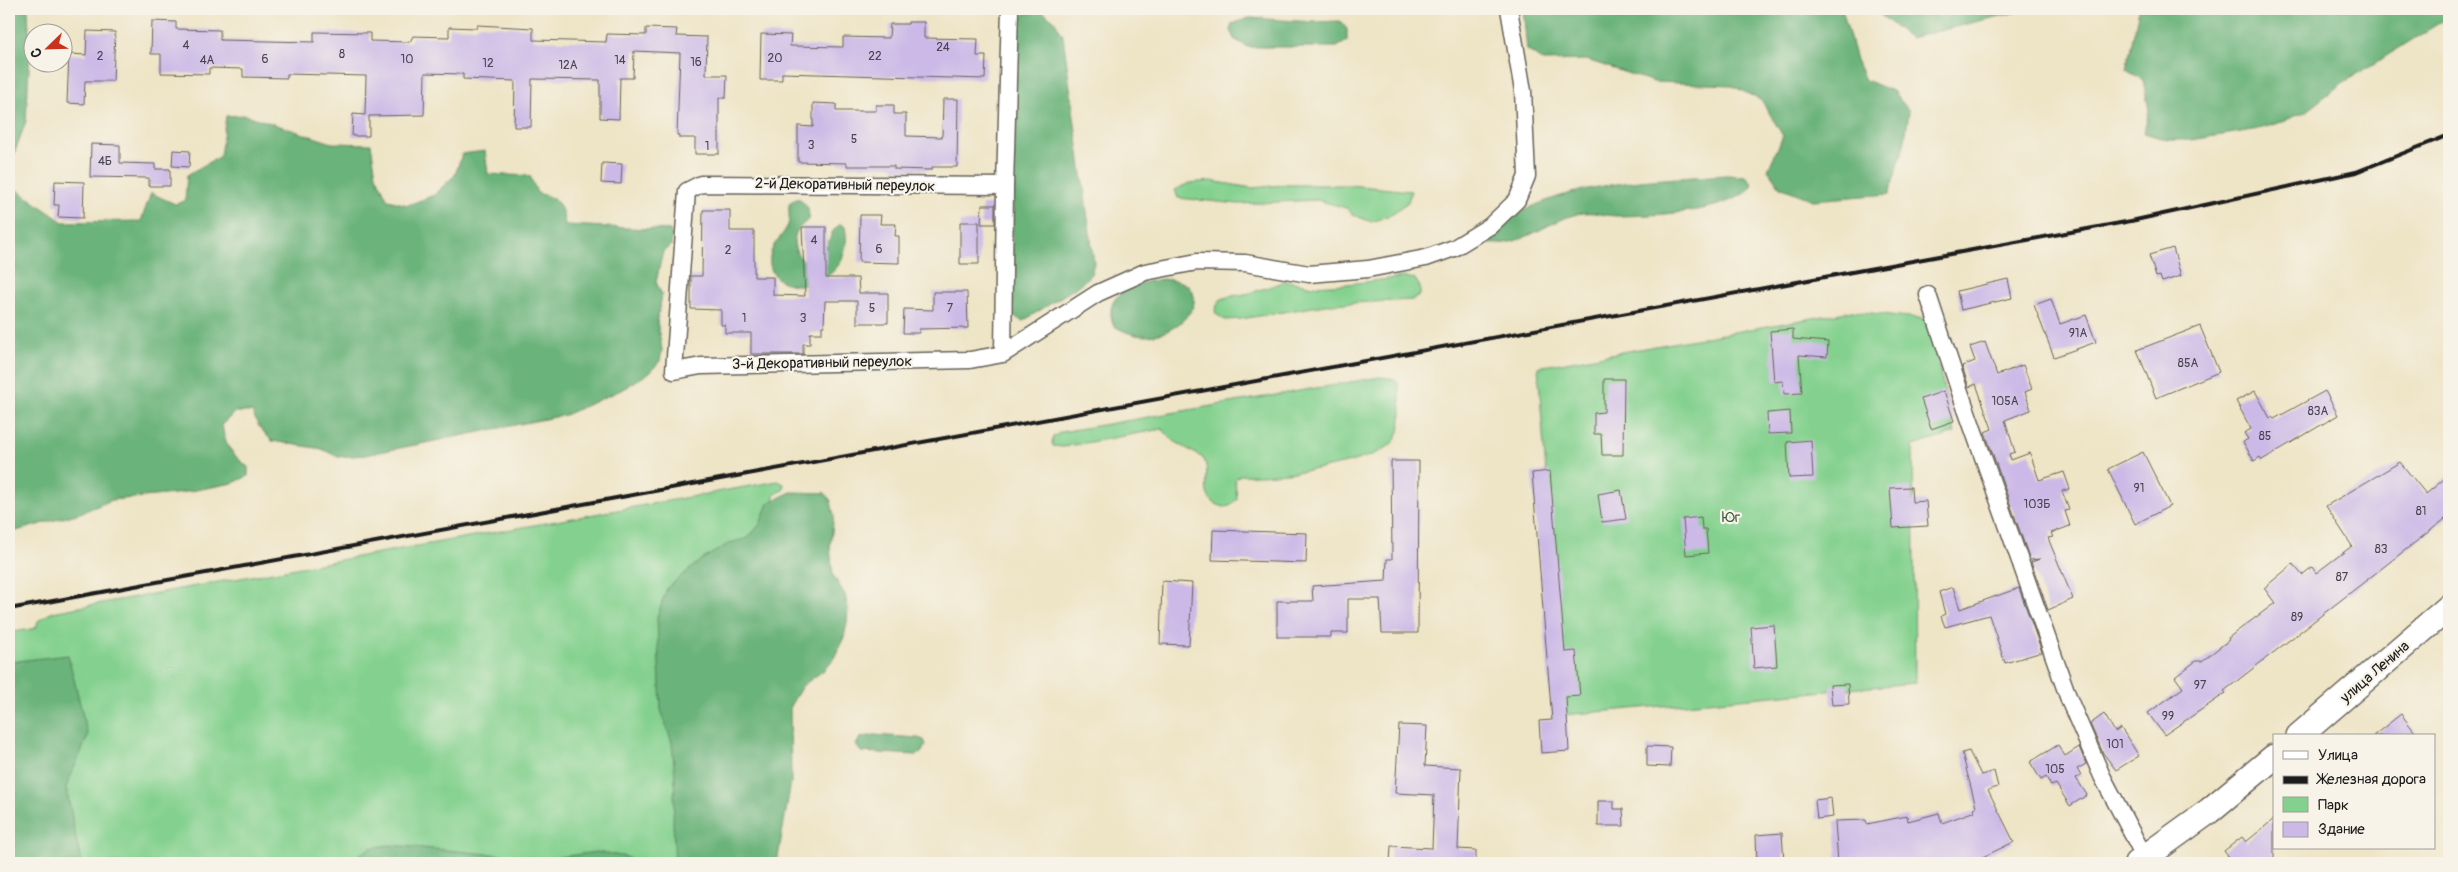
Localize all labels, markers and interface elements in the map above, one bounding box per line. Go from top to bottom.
north arrow [22,22,72,72]
house number: 4 [183,38,190,53]
house number: 24 [936,40,950,55]
text: С [27,45,46,60]
house number: 8 [339,47,345,62]
house number: 2 [97,49,104,64]
house number: 22 [868,49,882,64]
house number: 20 [768,51,782,66]
house number: 6 [262,52,269,67]
house number: 10 [401,52,413,67]
house number: 4А [200,53,215,68]
house number: 14 [614,53,626,68]
house number: 16 [690,55,702,70]
house number: 12 [482,56,494,71]
house number: 12А [558,58,578,73]
house number: 5 [851,132,857,147]
house number: 3 [808,138,815,153]
house number: 1 [705,139,709,154]
house number: 4Б [98,154,112,169]
street label: 2-й Декоративный переулок [755,174,936,196]
house number: 4 [811,233,818,248]
house number: 6 [876,242,883,257]
house number: 2 [725,243,732,258]
house number: 5 [869,301,875,316]
house number: 7 [947,301,954,316]
house number: 1 [742,311,746,326]
house number: 3 [800,311,807,326]
house number: 91А [2069,326,2088,341]
street label: 3-й Декоративный переулок [732,352,913,374]
house number: 85А [2178,356,2198,371]
house number: 105А [1991,394,2019,409]
house number: 83А [2308,404,2328,419]
house number: 85 [2259,429,2271,444]
house number: 91 [2134,481,2144,496]
house number: 103Б [2024,497,2050,512]
house number: 81 [2416,504,2426,519]
park label: Юг [1722,508,1740,527]
house number: 83 [2375,542,2388,557]
house number: 87 [2336,570,2349,585]
house number: 89 [2291,610,2303,625]
street label: улица Ленина [2336,637,2414,708]
house number: 97 [2194,678,2207,693]
house number: 99 [2162,709,2174,724]
legend [2273,734,2436,850]
house number: 101 [2106,737,2124,752]
text: Улица [2318,746,2358,765]
house number: 105 [2045,762,2065,777]
text: Железная дорога [2316,770,2426,789]
text: Парк [2318,796,2349,815]
text: Здание [2318,820,2365,839]

